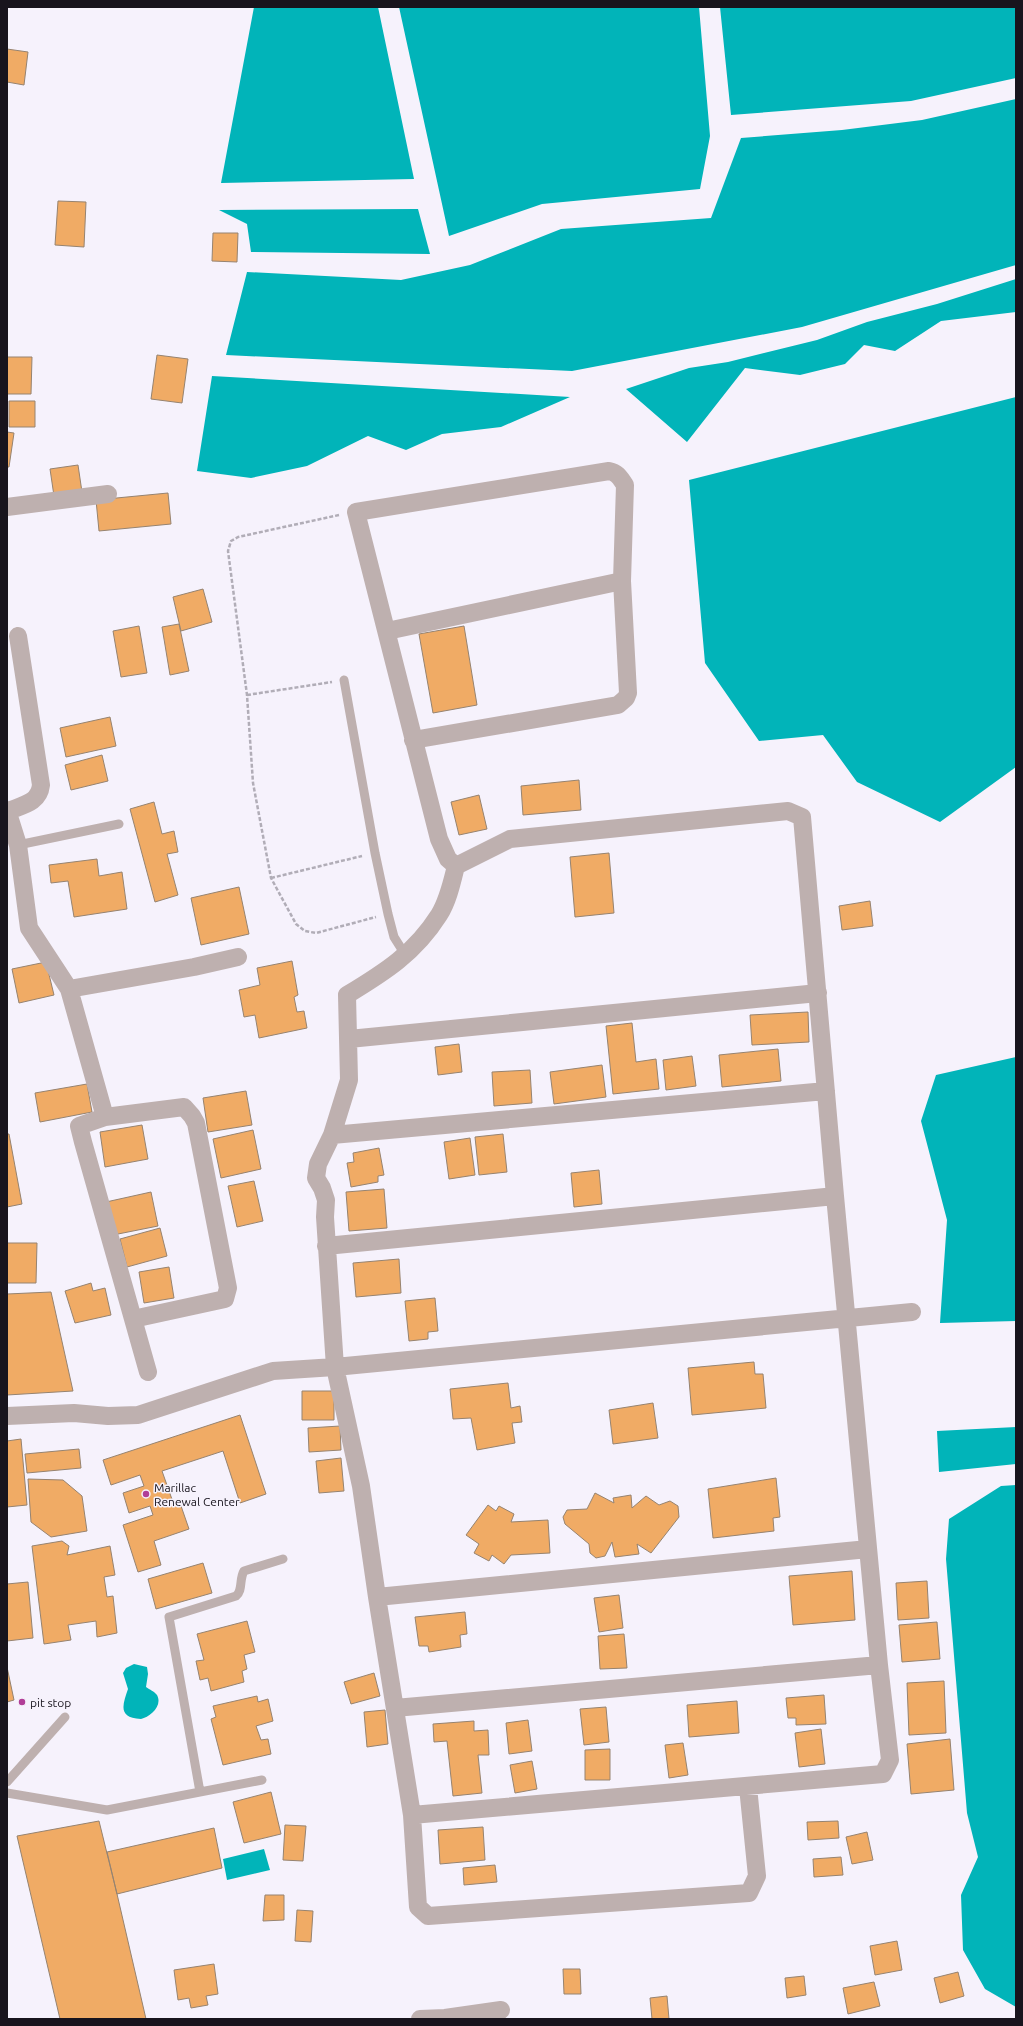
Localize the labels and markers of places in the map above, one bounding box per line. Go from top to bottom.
place label: Marillac Renewal Center [154,1481,240,1508]
marker: Marillac Renewal Center [141,1489,151,1499]
place label: pit stop [30,1696,71,1709]
marker: pit stop [17,1697,27,1707]

